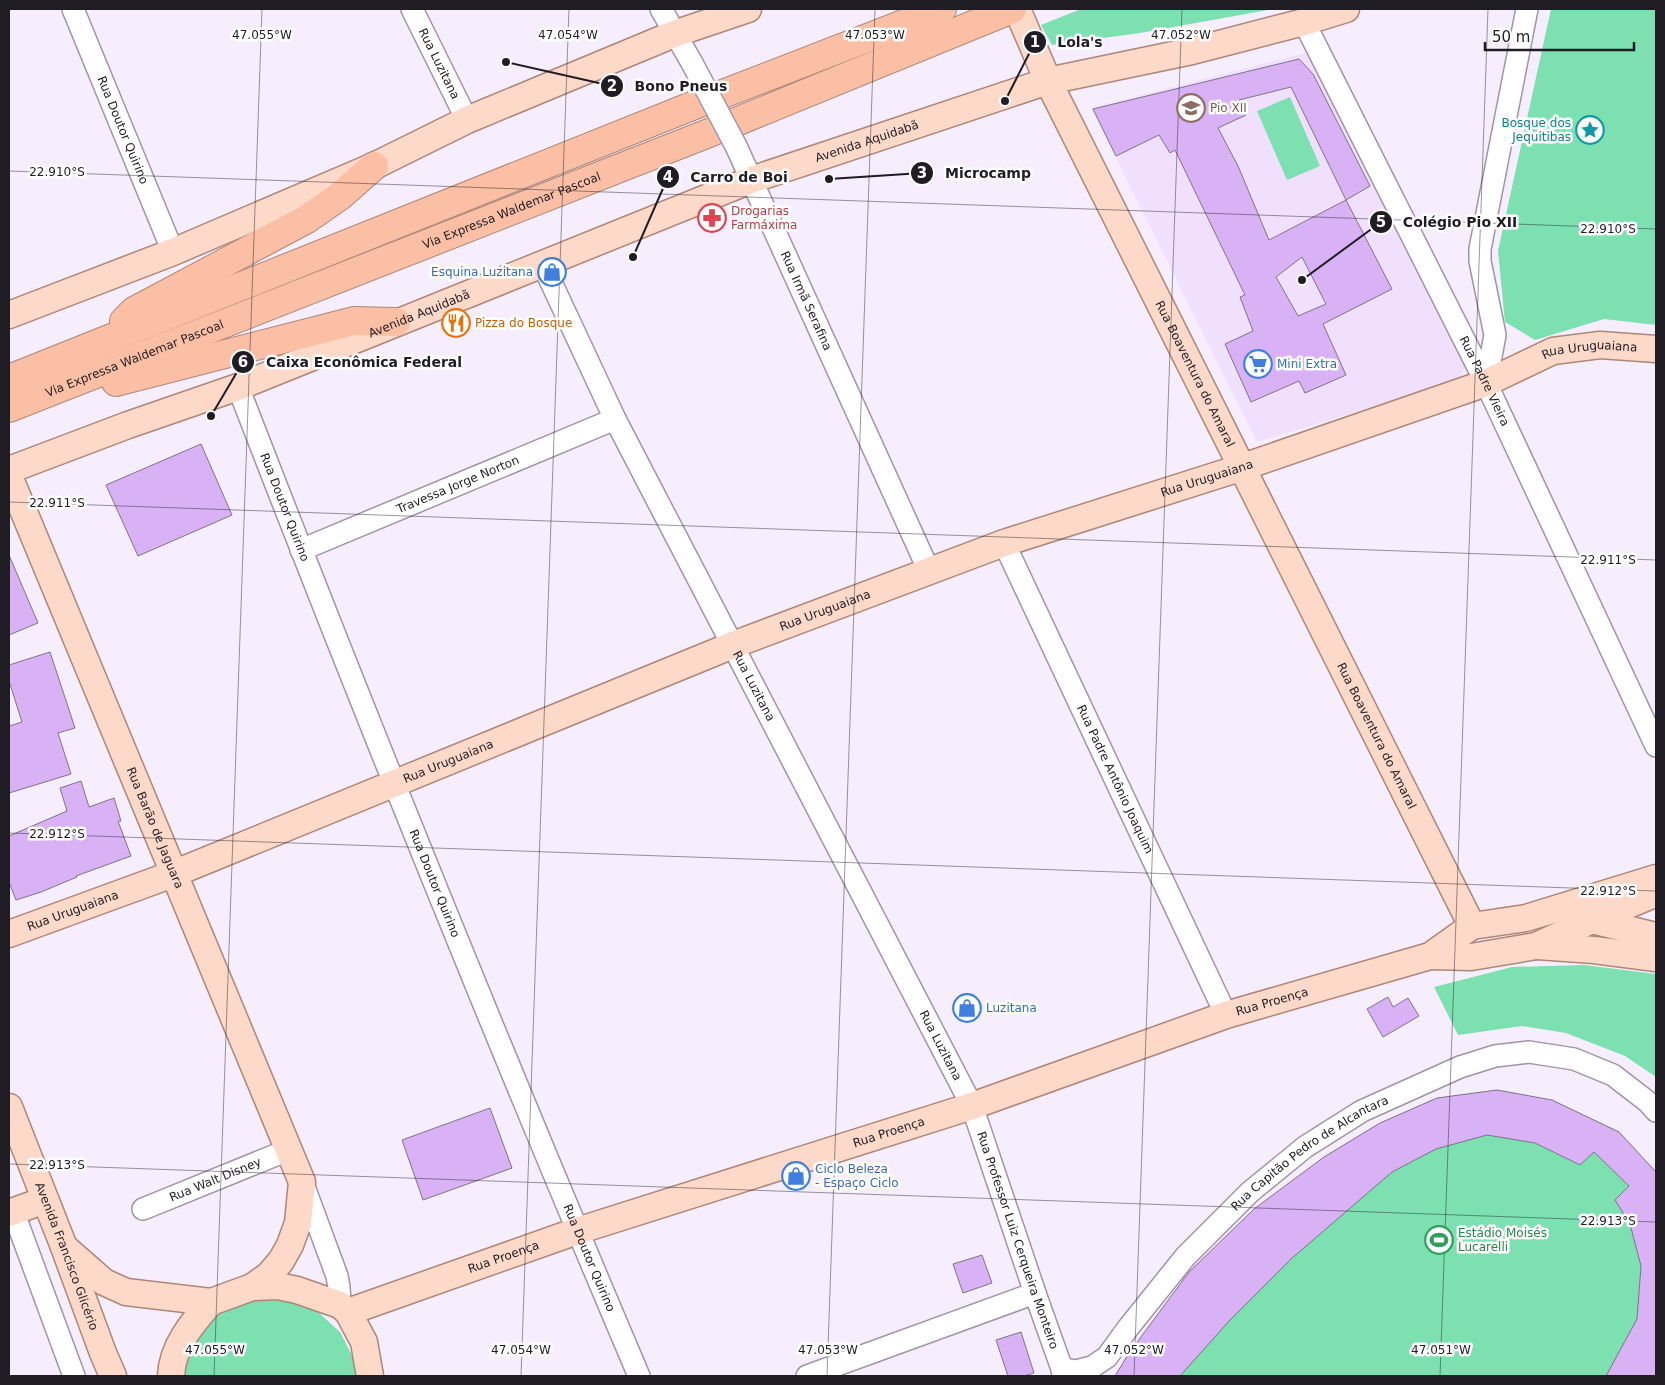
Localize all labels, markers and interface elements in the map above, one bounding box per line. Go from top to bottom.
scale bar [1485,20,1634,52]
street label: Rua Luzitana [416,26,463,101]
text: 47.055°W [232,28,292,42]
text: 47.054°W [538,28,598,42]
text: 47.053°W [845,28,905,42]
callout: Lola's [1022,28,1113,57]
text: 47.052°W [1151,28,1211,42]
text: 50 m [1492,28,1530,46]
text: 1 [1030,33,1040,51]
text: Lola's [1057,34,1103,50]
callout: Bono Pneus [600,72,737,101]
street label: Rua Doutor Quirino [94,74,151,186]
text: 2 [607,77,617,95]
text: Bono Pneus [635,78,727,94]
school or university icon: Pio XII [1176,93,1206,123]
place label: Pio XII [1210,101,1247,115]
place icon: Bosque dos Jequitibas [1575,115,1605,145]
place label: Bosque dos Jequitibas [1502,116,1571,144]
street label: Avenida Aquidabã [813,118,921,165]
callout: Microcamp [910,158,1041,187]
callout: Carro de Boi [655,163,798,192]
text: 3 [917,164,927,182]
text: 22.910°S [29,165,85,179]
text: Microcamp [945,165,1031,181]
text: 4 [663,168,673,186]
street label: Via Expressa Waldemar Pascoal [421,169,603,252]
text: Carro de Boi [690,169,788,185]
pharmacy icon: Drogarias Farmáxima [697,203,727,233]
place label: Drogarias Farmáxima [731,204,797,232]
callout: Colégio Pio XII [1368,207,1527,236]
text: 5 [1376,213,1386,231]
text: Colégio Pio XII [1403,214,1517,230]
text: 22.910°S [1580,222,1636,236]
street label: Rua Irmã Serafina [778,249,835,353]
shop icon: Esquina Luzitana [537,257,567,287]
place label: Esquina Luzitana [431,265,533,279]
street label: Avenida Aquidabã [366,287,472,341]
street label: Rua Boaventura do Amaral [1152,298,1237,449]
restaurant icon: Pizza do Bosque [441,308,471,338]
place label: Pizza do Bosque [475,316,572,330]
street label: Via Expressa Waldemar Pascoal [44,317,226,400]
street label: Rua Padre Vieira [1457,334,1512,429]
street label: Rua Uruguaiana [1540,338,1638,362]
callout: Caixa Econômica Federal [231,347,472,376]
supermarket icon: Mini Extra [1243,349,1273,379]
text: 6 [238,353,248,371]
text: Caixa Econômica Federal [266,354,462,370]
place label: Mini Extra [1277,357,1337,371]
street label: Rua Doutor Quirino [257,451,312,563]
street label: Travessa Jorge Norton [394,453,521,517]
street label: Rua Uruguaiana [1159,457,1255,500]
text: 22.911°S [29,496,85,510]
text: 22.911°S [1580,553,1636,567]
street label: Rua Uruguaiana [778,587,873,634]
street label: Rua Luzitana [730,649,778,724]
street label: Rua Boaventura do Amaral [1334,660,1419,811]
street label: Rua Padre Antônio Joaquim [1074,703,1156,856]
street label: Rua Uruguaiana [401,737,495,786]
street label: Rua Barão de Jaguara [124,765,186,891]
text: 22.912°S [29,827,85,841]
street label: Rua Doutor Quirino [406,827,463,940]
text: 22.912°S [1580,884,1636,898]
street label: Rua Uruguaiana [25,888,120,934]
street label: Rua Proença [1234,985,1310,1019]
shop icon: Luzitana [952,993,982,1023]
place label: Luzitana [986,1001,1037,1015]
street label: Rua Luzitana [916,1008,965,1083]
street label: Rua Capitão Pedro de Alcantara [1228,1093,1391,1214]
street label: Rua Proença [851,1114,927,1150]
street label: Rua Professor Luiz Cerqueira Monteiro [974,1130,1061,1351]
street label: Rua Walt Disney [167,1155,263,1205]
text: 22.913°S [29,1158,85,1172]
shop icon: Ciclo Beleza - Espaço Ciclo [781,1161,811,1191]
place label: Ciclo Beleza - Espaço Ciclo [815,1162,899,1190]
street label: Avenida Francisco Glicério [32,1180,101,1332]
street label: Rua Doutor Quirino [560,1202,618,1314]
text: 22.913°S [1580,1214,1636,1228]
sports icon: Estádio Moisés Lucarelli [1424,1225,1454,1255]
place label: Estádio Moisés Lucarelli [1458,1226,1547,1254]
street label: Rua Proença [466,1238,541,1276]
text: 47.055°W [185,1343,245,1357]
text: 47.054°W [491,1343,551,1357]
text: 47.053°W [798,1343,858,1357]
text: 47.052°W [1104,1343,1164,1357]
text: 47.051°W [1411,1343,1471,1357]

